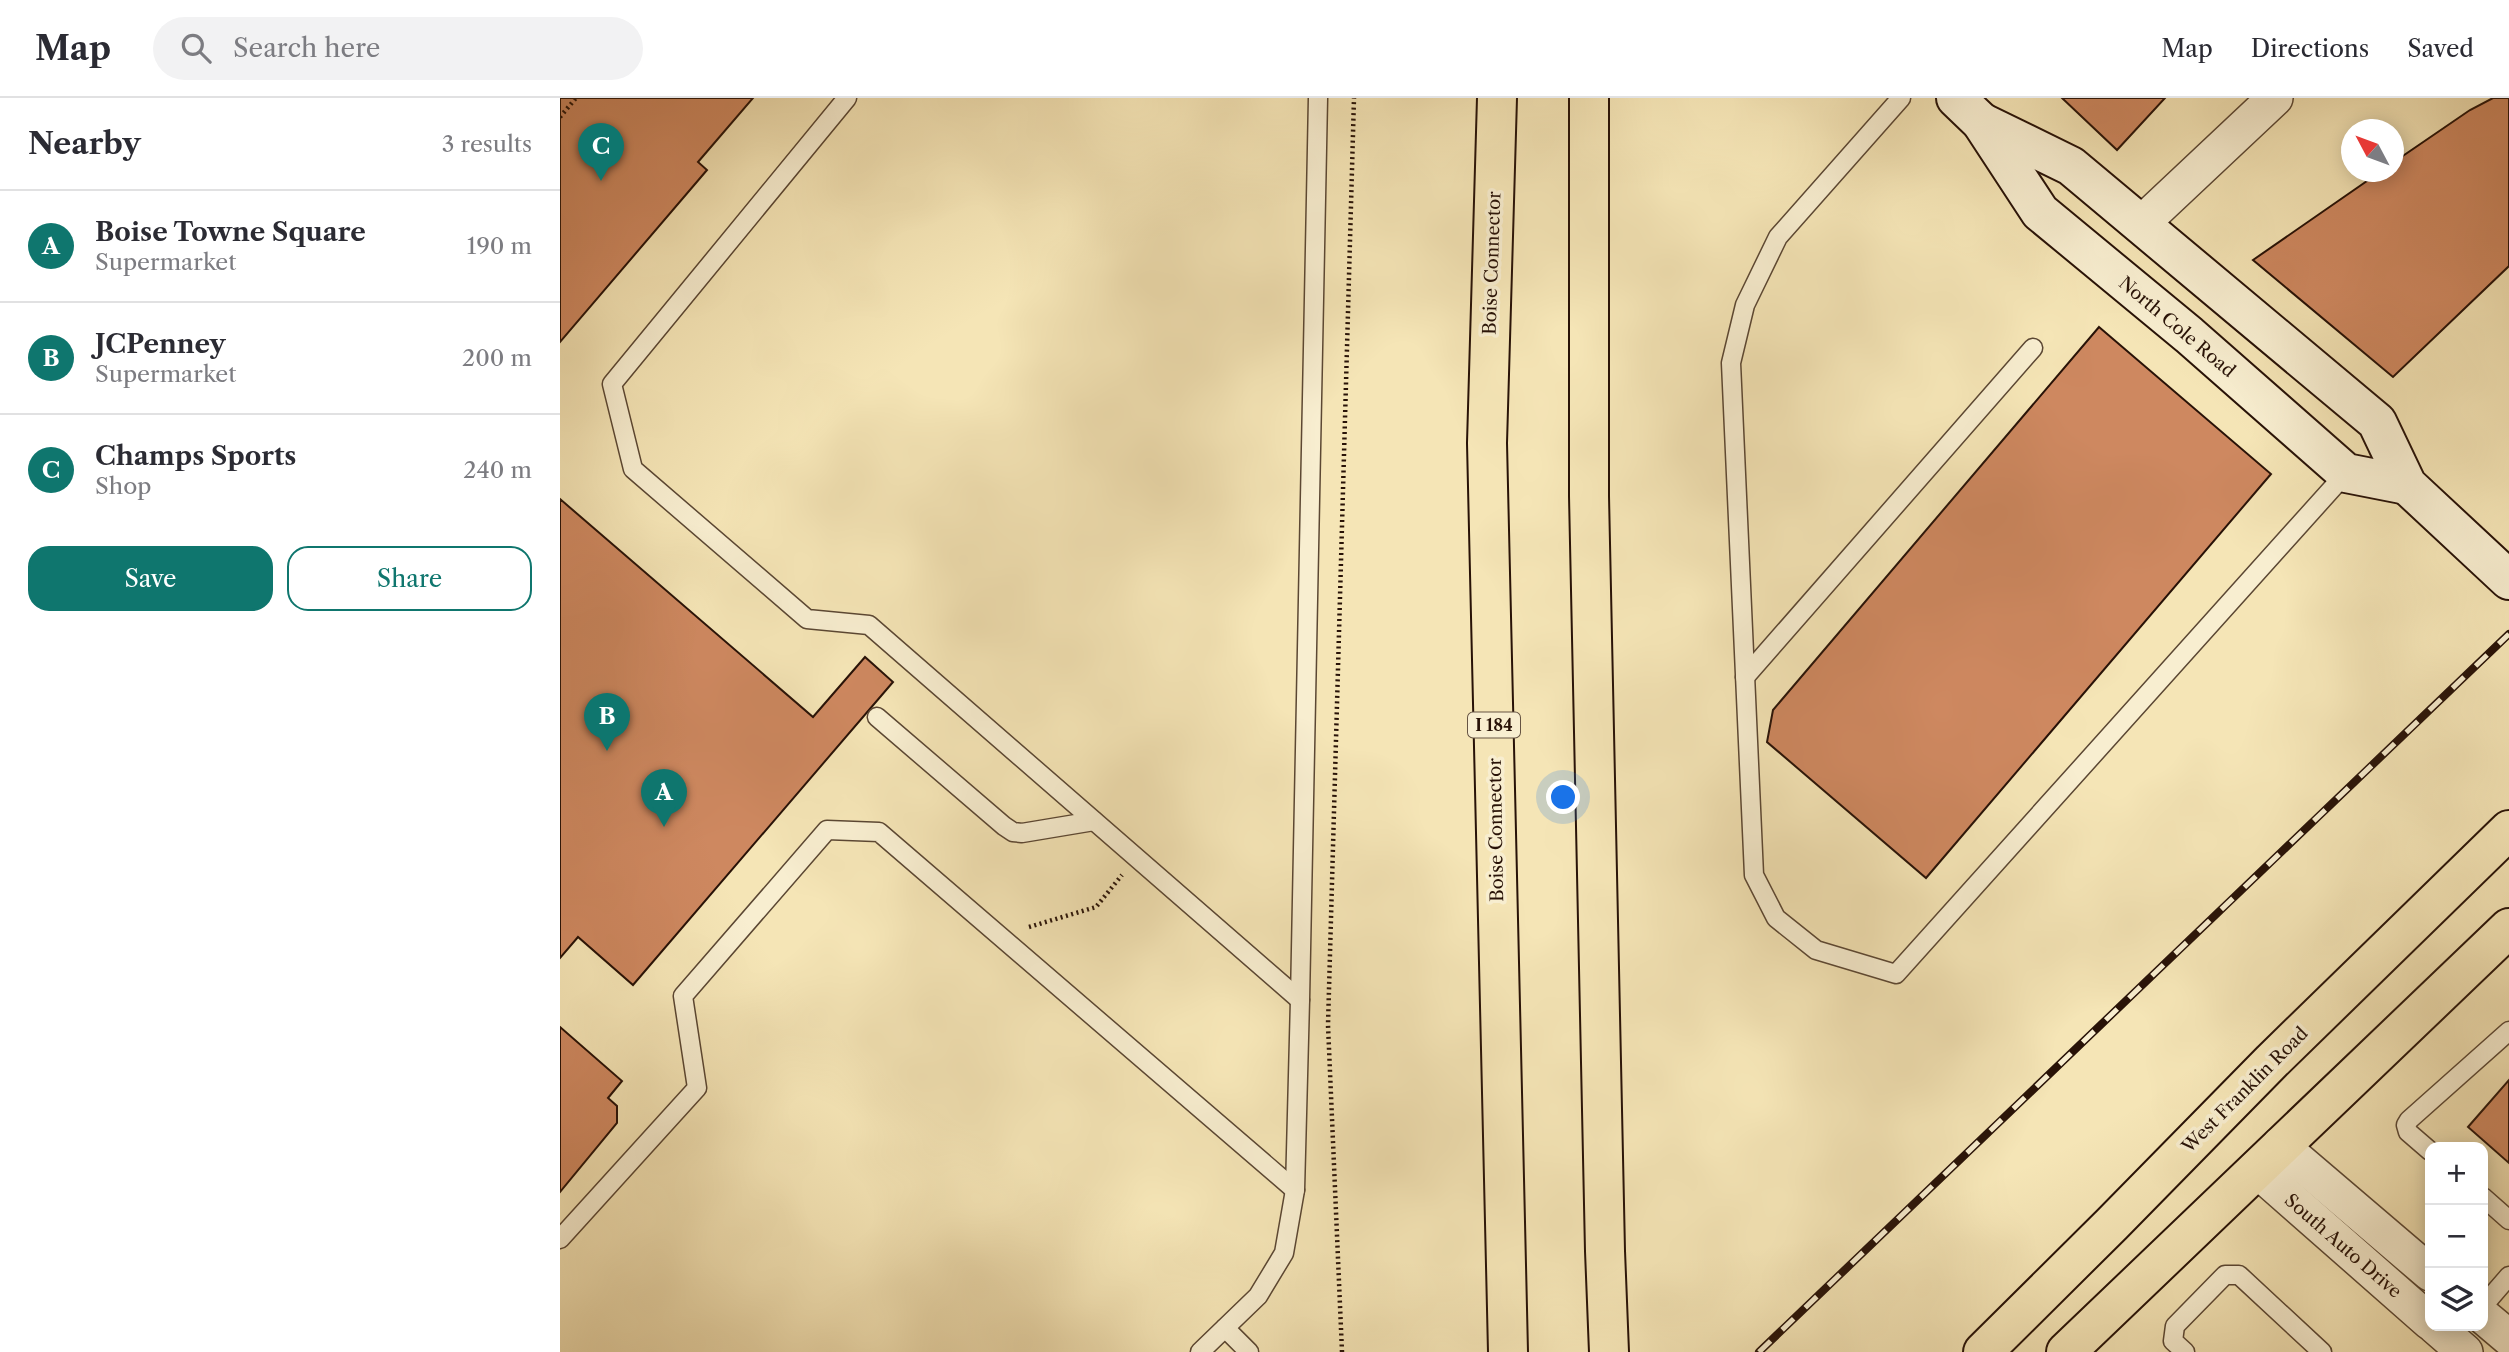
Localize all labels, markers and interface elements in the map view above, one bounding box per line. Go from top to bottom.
search box [153,17,643,80]
text: Map [35,28,111,69]
icon: search [177,29,215,67]
text: Search here [233,32,380,64]
text: Map [2161,34,2213,63]
text: Directions [2251,34,2369,63]
text: Saved [2407,34,2474,63]
north arrow [2341,119,2404,182]
pin: C [578,123,624,181]
text: Nearby [28,125,141,162]
text: 3 results [442,130,532,158]
street label: Boise Connector [1478,190,1506,335]
text: Boise Towne Square [95,216,366,248]
text: A [42,232,60,260]
text: 190 m [467,232,532,260]
text: Supermarket [95,248,236,276]
street label: North Cole Road [2114,272,2240,382]
text: JCPenney [95,328,226,360]
text: B [42,344,60,372]
text: 200 m [462,344,532,372]
text: Supermarket [95,360,236,388]
text: Champs Sports [95,440,296,472]
text: C [42,456,60,484]
text: 240 m [463,456,532,484]
text: Shop [95,472,151,500]
button: Save [28,546,273,611]
button: Share [287,546,532,611]
pin: B [584,693,630,751]
road number: I 184 [1468,712,1520,738]
street label: Boise Connector [1484,758,1508,902]
pin: A [641,769,687,827]
your location [1546,780,1580,814]
street label: West Franklin Road [2177,1022,2313,1158]
map controls [2425,1142,2488,1331]
button: + [2425,1142,2488,1205]
street label: South Auto Drive [2280,1189,2406,1303]
button: − [2425,1205,2488,1268]
button: layers [2425,1268,2488,1331]

